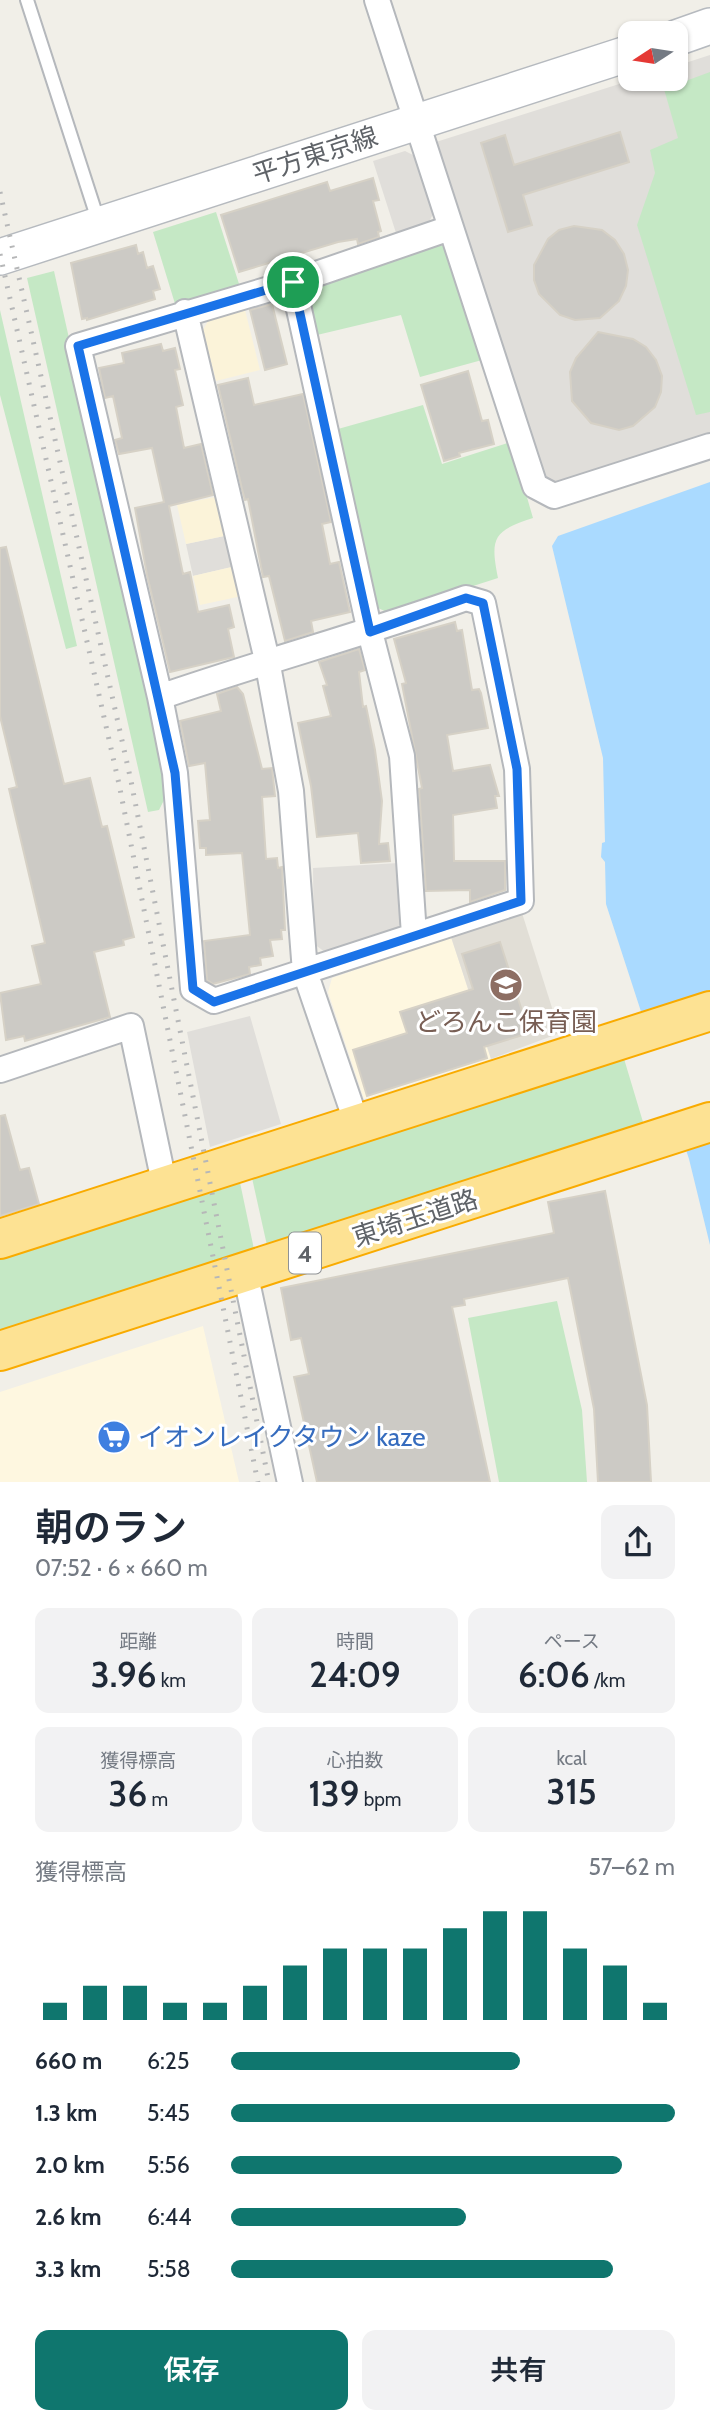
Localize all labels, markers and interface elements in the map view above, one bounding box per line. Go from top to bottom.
north arrow [618,21,688,91]
map controls [618,21,688,91]
street label: 平方東京線 [248,120,382,190]
pin [263,252,323,312]
icon: arrive [274,263,312,301]
school or university icon: どろんこ保育園 [487,966,525,1004]
place label: どろんこ保育園 [415,1006,597,1038]
street label: 東埼玉道路 [348,1183,482,1253]
road number: 4 [289,1232,321,1274]
supermarket icon: イオンレイクタウン kaze [95,1418,133,1456]
place label: イオンレイクタウン kaze [138,1421,426,1453]
text: 朝のラン [35,1504,187,1551]
button: share [601,1505,675,1579]
text: 07:52 · 6 × 660 m [35,1554,208,1582]
text: 距離 [119,1630,157,1653]
text: 時間 [336,1630,374,1653]
text: ペース [544,1630,600,1653]
text: 3.96 [91,1653,156,1696]
text: 24:09 [309,1653,401,1696]
text: 6:06 [518,1653,590,1696]
text: km [156,1669,186,1692]
text: /km [590,1669,625,1692]
text: kcal [557,1747,587,1770]
text: 獲得標高 [100,1749,176,1772]
text: 心拍数 [326,1749,384,1772]
text: 315 [547,1770,597,1813]
text: 36 [109,1772,147,1815]
text: 139 [308,1772,359,1815]
text: m [147,1788,168,1811]
text: bpm [359,1788,402,1811]
text: 57–62 m [588,1853,675,1881]
text: 獲得標高 [35,1858,127,1886]
text: 660 m [35,2047,102,2075]
text: 6:25 [147,2047,189,2075]
text: 1.3 km [35,2099,97,2127]
text: 5:45 [147,2099,190,2127]
text: 2.0 km [35,2151,105,2179]
text: 5:56 [147,2151,190,2179]
text: 2.6 km [35,2203,102,2231]
text: 6:44 [147,2203,191,2231]
text: 3.3 km [35,2255,101,2283]
text: 5:58 [147,2255,191,2283]
button: 保存 [35,2330,348,2410]
button: 共有 [362,2330,675,2410]

